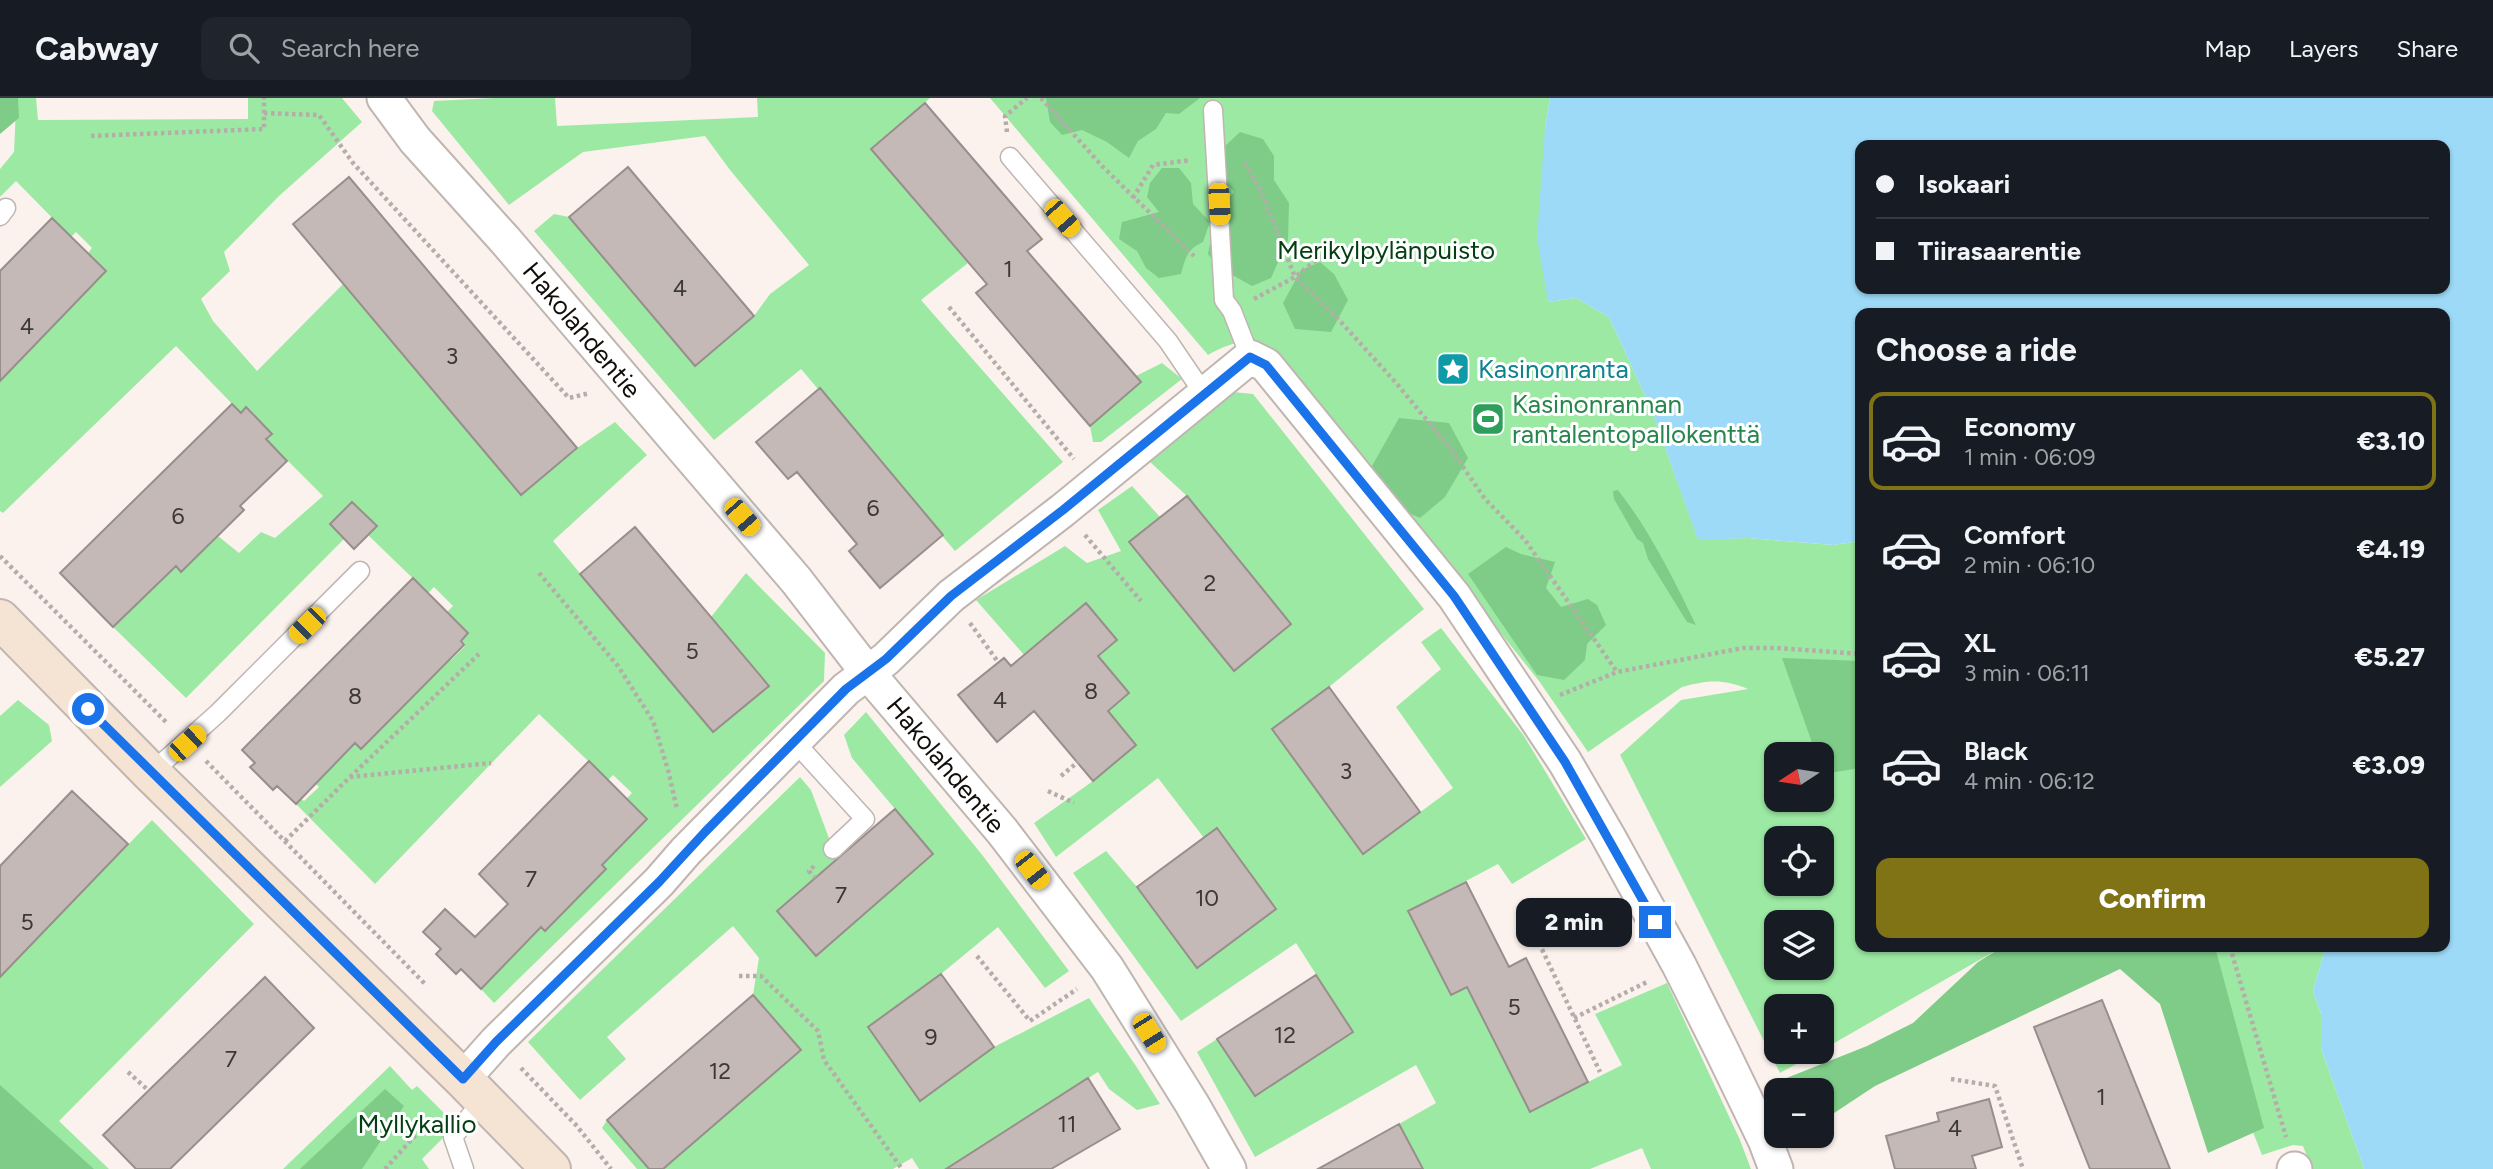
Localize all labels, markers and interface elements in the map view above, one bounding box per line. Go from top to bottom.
search box [201,17,691,80]
text: Cabway [35,29,159,68]
icon: search [225,29,263,67]
text: Search here [281,32,420,64]
text: Map [2204,34,2251,63]
text: Layers [2289,34,2358,63]
text: Share [2396,34,2458,63]
text: Isokaari [1918,168,2010,200]
car [1208,182,1231,226]
car [1041,195,1084,241]
park label: Merikylpylänpuisto [1277,234,1495,266]
text: Tiirasaarentie [1918,235,2081,267]
street label: Hakolahdentie [516,255,648,405]
house number: 1 [1003,255,1013,283]
house number: 4 [673,274,687,302]
house number: 4 [20,312,34,340]
text: Choose a ride [1876,331,2077,369]
house number: 3 [446,342,458,370]
place icon: Kasinonranta [1434,350,1472,388]
place label: Kasinonranta [1478,353,1629,385]
place label: Kasinonrannan rantalentopallokenttä [1512,388,1760,450]
sports icon: Kasinonrannan rantalentopallokenttä [1469,400,1507,438]
icon: car [1880,410,1943,473]
text: Economy [1964,411,2076,443]
text: €3.10 [2357,425,2425,457]
text: 1 min · 06:09 [1964,443,2095,471]
car [721,494,764,540]
house number: 6 [866,494,880,522]
house number: 6 [171,502,185,530]
icon: car [1880,518,1943,581]
text: Comfort [1964,519,2066,551]
text: €4.19 [2357,533,2425,565]
text: 2 min · 06:10 [1964,551,2095,579]
house number: 2 [1204,569,1216,597]
car [285,603,330,647]
icon: car [1880,626,1943,689]
text: XL [1964,627,1996,659]
house number: 5 [685,637,699,665]
text: €5.27 [2354,641,2425,673]
text: 3 min · 06:11 [1964,659,2090,687]
house number: 8 [1084,677,1098,705]
house number: 8 [348,682,362,710]
house number: 4 [993,686,1007,714]
street label: Hakolahdentie [880,690,1012,840]
route start [72,693,104,725]
car [165,721,210,765]
icon: car [1880,734,1943,797]
text: Black [1964,735,2028,767]
north arrow [1764,742,1834,812]
map controls [1764,742,1834,1148]
text: €3.09 [2353,749,2425,781]
house number: 3 [1340,757,1352,785]
text: 4 min · 06:12 [1964,767,2095,795]
button: locate [1764,826,1834,896]
car [1011,847,1054,893]
button: Confirm [1876,858,2429,938]
house number: 7 [525,865,537,893]
house number: 7 [835,881,847,909]
house number: 10 [1195,884,1219,912]
callout: 2 min [1515,898,1630,946]
route end [1639,906,1671,938]
house number: 5 [20,908,34,936]
text: 2 min [1545,908,1603,936]
button: layers [1764,910,1834,980]
house number: 5 [1507,993,1521,1021]
button: + [1764,994,1834,1064]
car [1129,1010,1170,1056]
house number: 12 [1274,1021,1296,1049]
house number: 9 [924,1023,938,1051]
house number: 7 [225,1045,237,1073]
house number: 12 [709,1057,731,1085]
button: − [1764,1078,1834,1148]
house number: 1 [2096,1083,2106,1111]
park label: Myllykallio [358,1108,476,1140]
house number: 11 [1058,1110,1077,1138]
house number: 4 [1948,1114,1962,1142]

